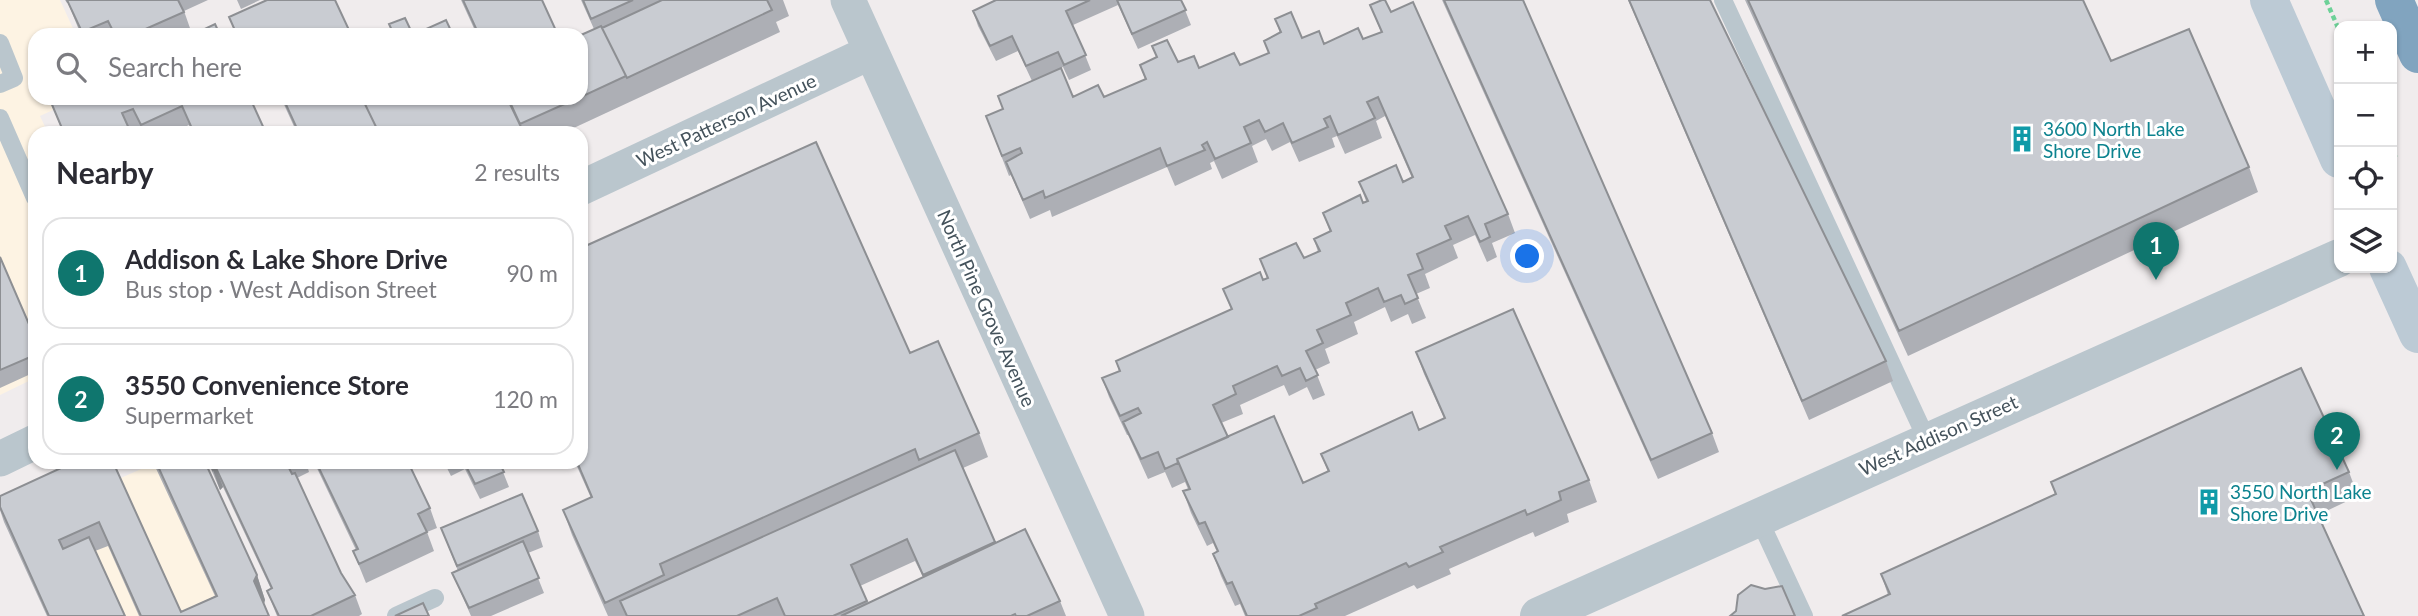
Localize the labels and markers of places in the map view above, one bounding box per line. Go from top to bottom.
place label: 3600 North Lake Shore Drive [2043,117,2184,162]
building icon: 3600 North Lake Shore Drive [2007,124,2037,154]
pin: 1 [2133,222,2179,280]
pin: 2 [2314,412,2360,470]
place label: 3550 North Lake Shore Drive [2230,480,2371,525]
building icon: 3550 North Lake Shore Drive [2194,487,2224,517]

